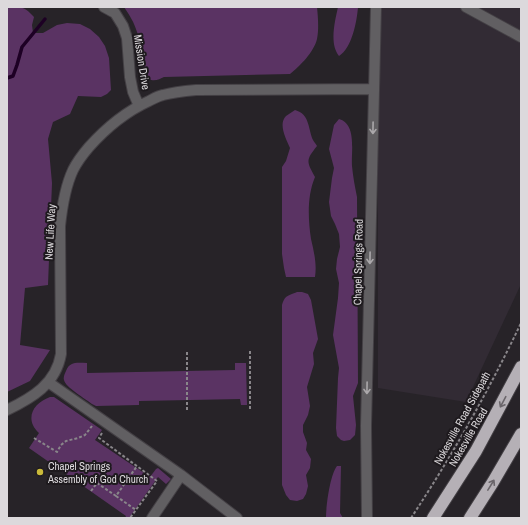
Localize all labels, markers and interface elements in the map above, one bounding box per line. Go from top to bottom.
street label: Mission Drive [131,33,153,91]
one-way arrow [369,121,377,134]
street label: New Life Way [42,203,58,260]
street label: Chapel Springs Road [350,219,366,305]
one-way arrow [366,251,374,264]
street label: Nokesville Road Sidepath [431,369,493,467]
one-way arrow [363,381,370,394]
one-way arrow [499,395,506,407]
street label: Nokesville Road [446,405,490,469]
place label: Chapel Springs Assembly of God Church [47,459,148,486]
marker: Chapel Springs Assembly of God Church [35,467,45,477]
one-way arrow [487,480,495,491]

